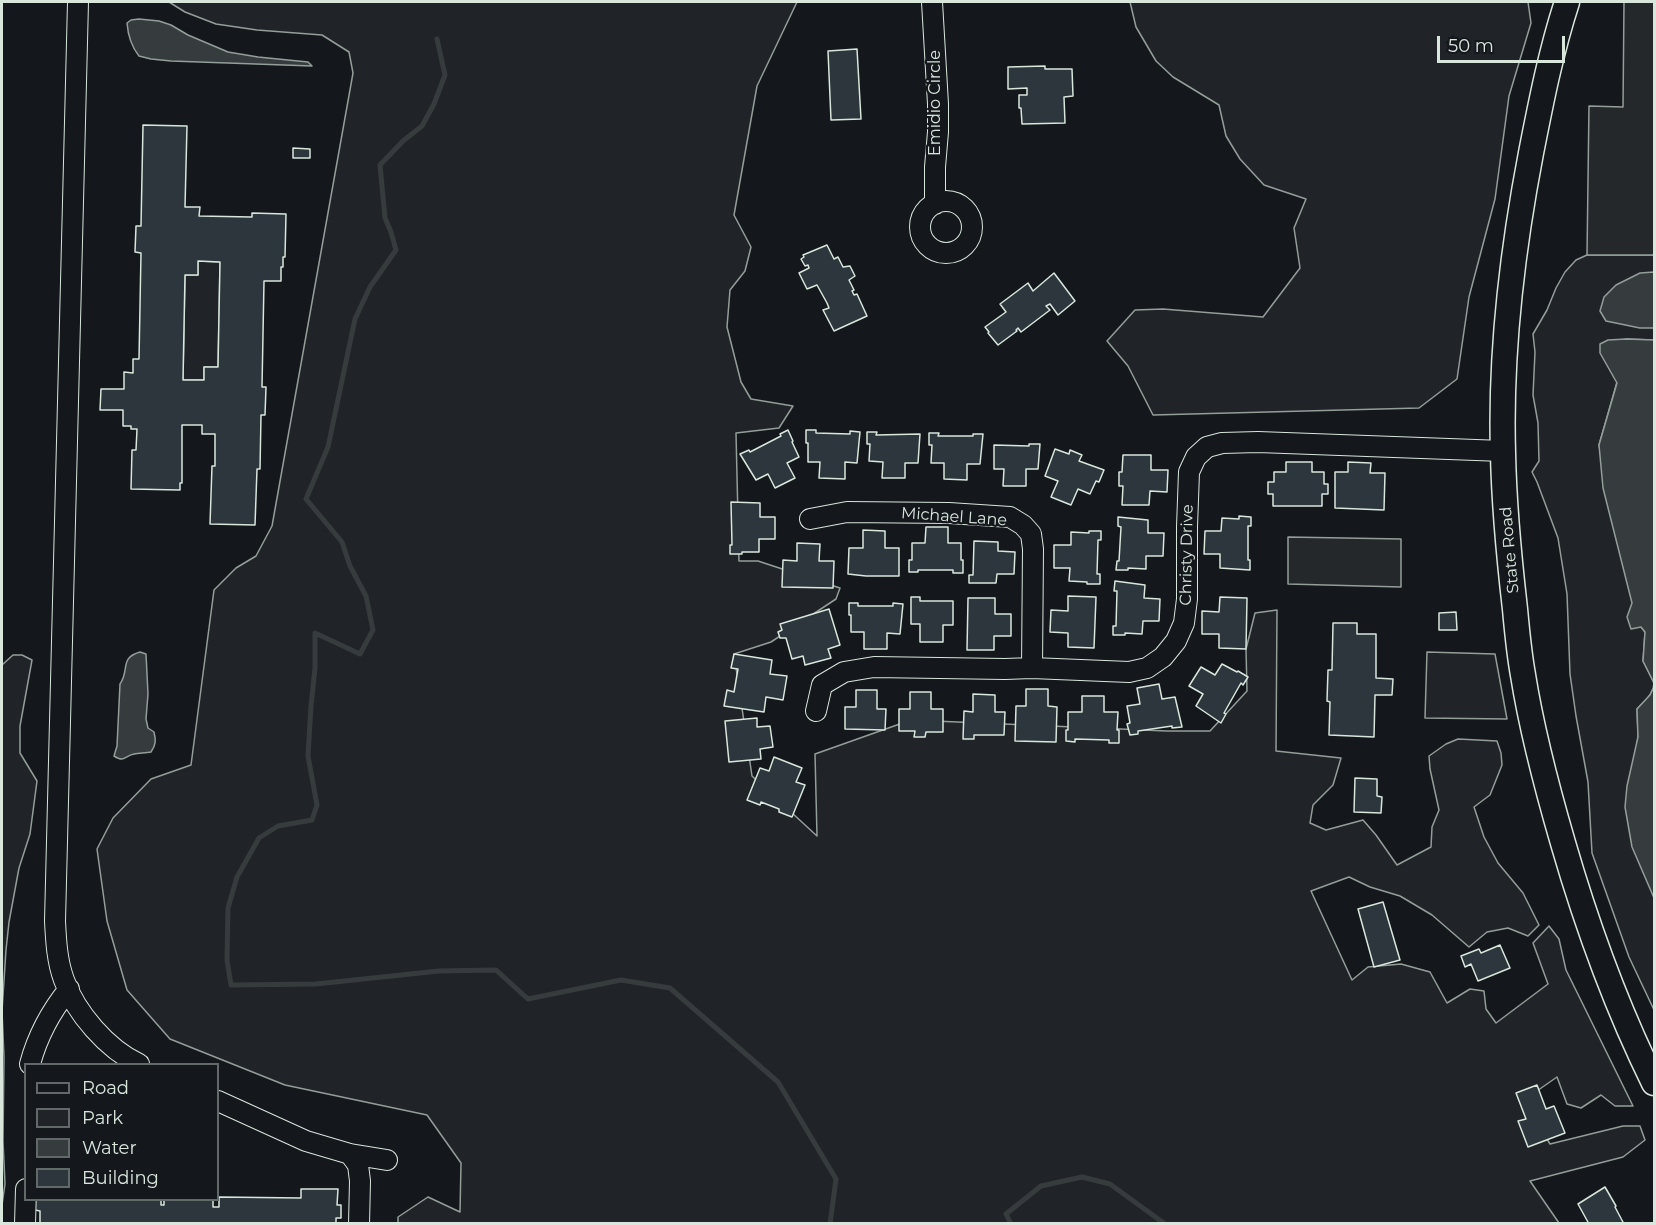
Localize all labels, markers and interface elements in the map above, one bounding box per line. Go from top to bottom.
scale bar [1440,24,1568,62]
text: 50 m [1448,35,1494,57]
street label: Emidio Circle [925,50,945,156]
street label: Michael Lane [900,504,1008,530]
street label: Christy Drive [1177,504,1197,606]
street label: State Road [1497,506,1523,594]
legend [24,1063,219,1201]
text: Road [82,1077,129,1099]
text: Park [82,1107,123,1129]
text: Water [82,1137,137,1159]
text: Building [82,1167,159,1189]

